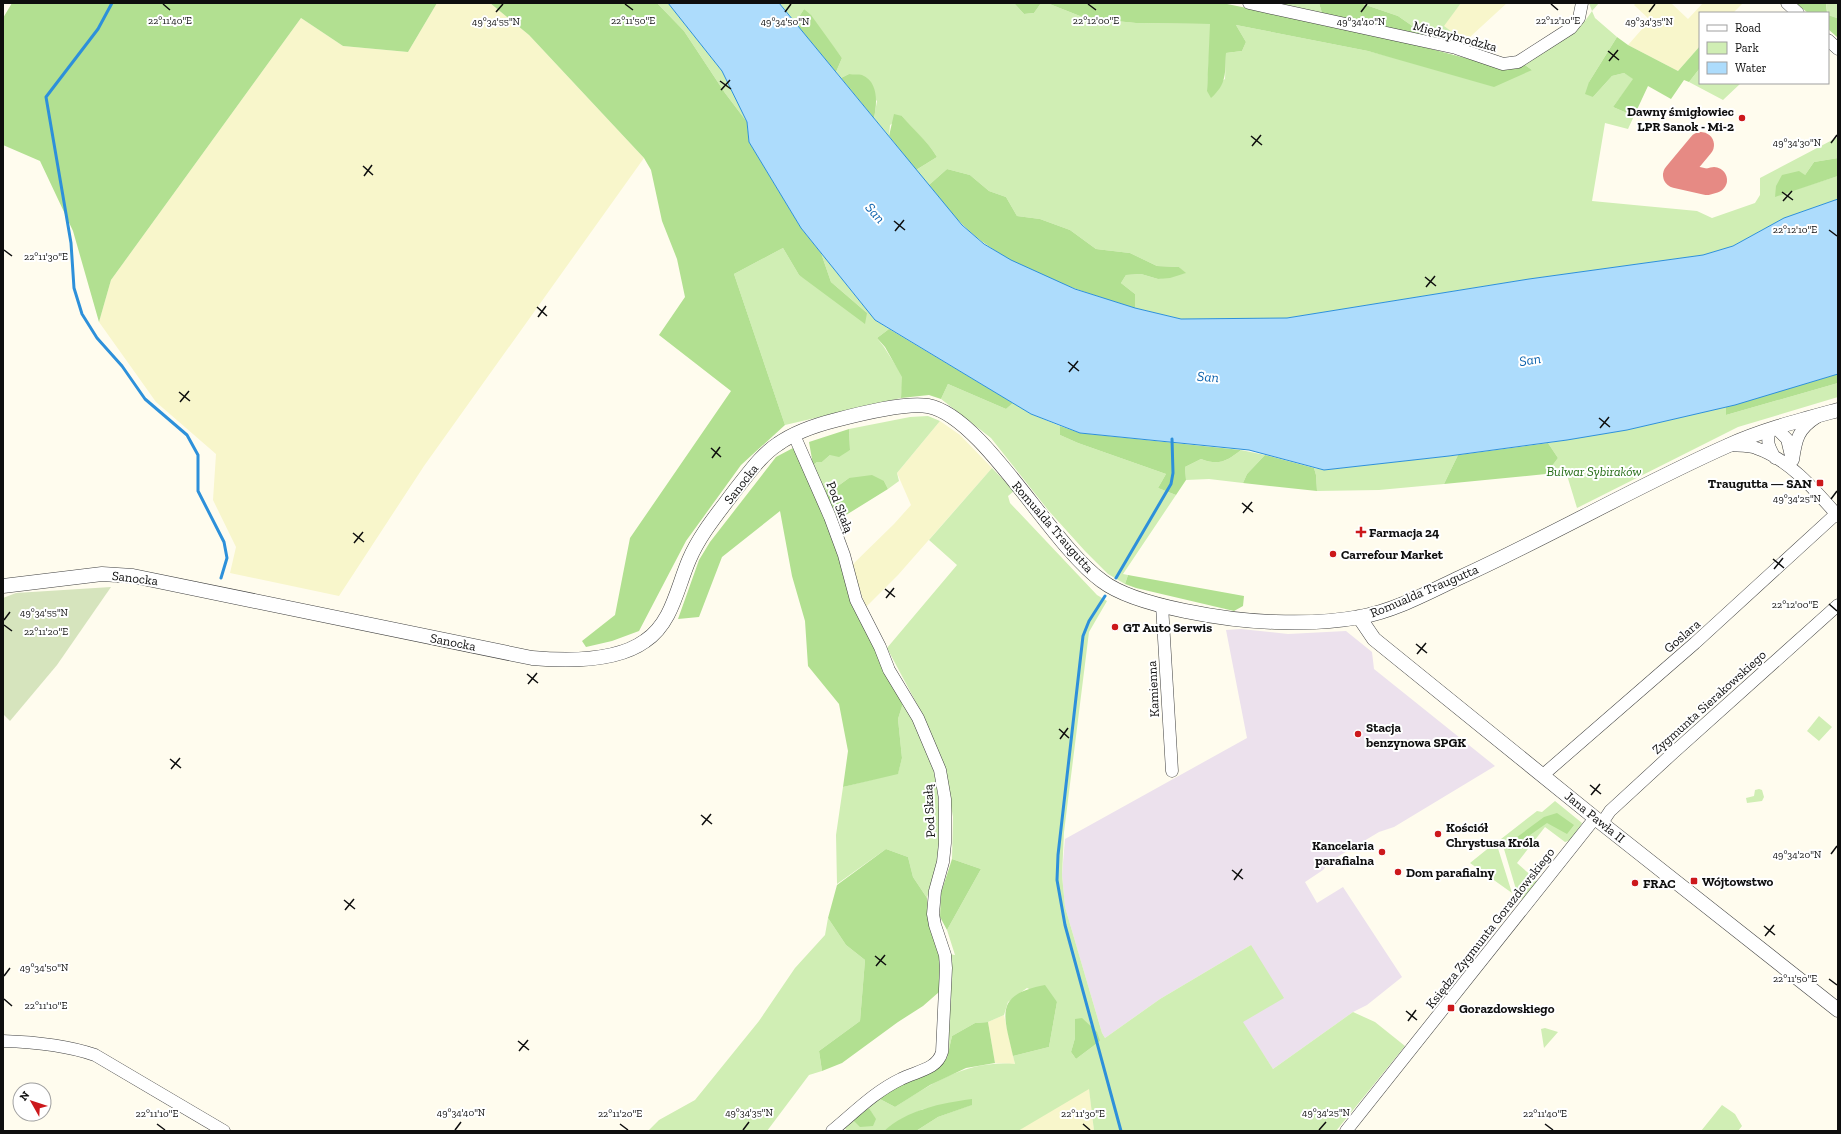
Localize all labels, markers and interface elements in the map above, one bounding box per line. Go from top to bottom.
legend [1699,12,1829,84]
text: 22°11'40"E [148,15,192,27]
text: 22°11'50"E [611,15,655,27]
text: 22°12'00"E [1073,15,1119,27]
text: 22°12'10"E [1536,15,1580,27]
text: 49°34'55"N [472,16,521,28]
text: 49°34'50"N [761,16,810,28]
text: 49°34'40"N [1337,16,1386,28]
text: 49°34'35"N [1625,16,1673,28]
street label: Międzybrodzka [1411,18,1499,55]
text: Road [1735,21,1761,35]
text: Park [1735,41,1760,55]
text: Water [1735,61,1767,75]
place label: Dawny śmigłowiec LPR Sanok - Mi-2 [1627,104,1734,134]
marker: Dawny śmigłowiec LPR Sanok - Mi-2 [1737,113,1747,123]
text: 49°34'30"N [1773,137,1822,149]
water label: San [861,199,889,227]
text: 22°12'10"E [1773,224,1817,236]
text: 22°11'30"E [24,251,68,263]
water label: San [1518,350,1542,370]
water label: San [1197,368,1219,386]
street label: Sanocka [721,461,762,507]
park label: Bulwar Sybiraków [1546,464,1642,479]
place label: Traugutta — SAN [1708,476,1812,491]
street label: Romualda Traugutta [1009,478,1097,576]
marker: Traugutta — SAN [1815,478,1825,488]
street label: Pod Skałą [823,479,857,535]
text: 49°34'25"N [1773,493,1822,505]
place label: Farmacja 24 [1369,525,1440,541]
marker: Farmacja 24 [1356,527,1366,537]
place label: Carrefour Market [1341,547,1444,562]
marker: Carrefour Market [1328,549,1338,559]
street label: Romualda Traugutta [1368,561,1481,621]
street label: Sanocka [111,568,160,588]
text: 22°12'00"E [1772,599,1818,611]
text: 49°34'55"N [20,607,69,619]
street label: Goslara [1661,616,1704,656]
place label: GT Auto Serwis [1123,620,1212,635]
marker: GT Auto Serwis [1110,622,1120,632]
text: 22°11'20"E [24,626,68,638]
street label: Sanocka [429,630,478,654]
street label: Zygmunta Sierakowskiego [1649,647,1769,757]
street label: Kamienna [1144,660,1162,718]
place label: Stacja benzynowa SPGK [1365,720,1466,750]
marker: Stacja benzynowa SPGK [1353,729,1363,739]
street label: Pod Skałą [920,783,938,838]
street label: Jana Pawła II [1562,788,1628,846]
place label: Kościół Chrystusa Króla [1446,820,1540,850]
marker: Kościół Chrystusa Króla [1433,829,1443,839]
place label: Kancelaria parafialna [1312,838,1374,868]
street label: Księdza Zygmunta Gorazdowskiego [1422,844,1558,1012]
marker: Kancelaria parafialna [1377,847,1387,857]
text: 49°34'20"N [1773,849,1822,861]
place label: Dom parafialny [1406,865,1494,880]
marker: Dom parafialny [1393,867,1403,877]
place label: Wójtowstwo [1702,874,1774,890]
place label: FRAC [1643,876,1676,891]
marker: Wójtowstwo [1689,876,1699,886]
marker: FRAC [1630,878,1640,888]
text: 49°34'50"N [20,962,69,974]
text: 22°11'50"E [1773,973,1817,985]
text: 22°11'10"E [25,1000,68,1012]
place label: Gorazdowskiego [1459,1000,1554,1016]
marker: Gorazdowskiego [1446,1003,1456,1013]
north arrow [12,1082,52,1122]
text: N [17,1088,33,1103]
text: 49°34'40"N [437,1107,486,1119]
text: 49°34'35"N [725,1107,773,1119]
text: 49°34'25"N [1302,1107,1351,1119]
text: 22°11'10"E [136,1108,179,1120]
text: 22°11'20"E [598,1108,642,1120]
text: 22°11'30"E [1061,1108,1105,1120]
text: 22°11'40"E [1523,1108,1567,1120]

